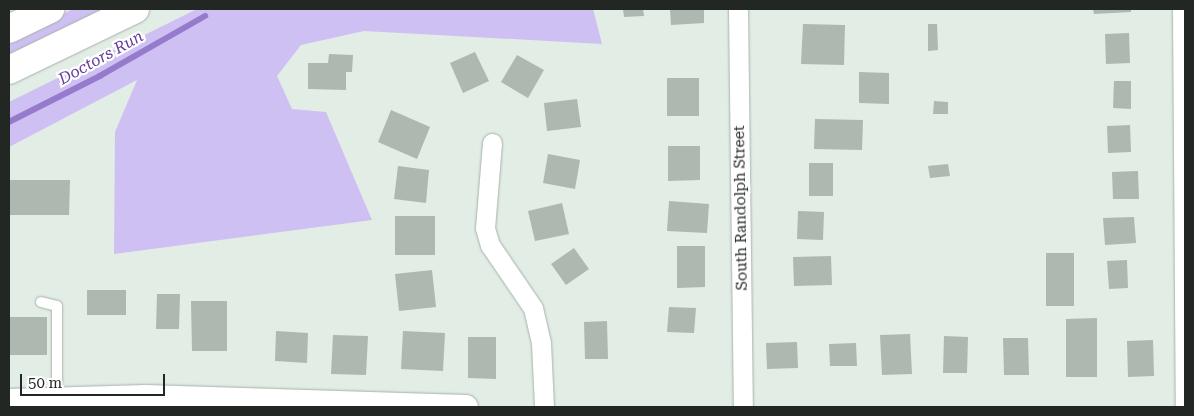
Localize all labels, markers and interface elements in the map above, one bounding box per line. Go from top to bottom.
water label: Doctors Run [55,27,147,89]
street label: South Randolph Street [731,125,751,291]
scale bar [22,364,168,396]
text: 50 m [28,374,62,392]

